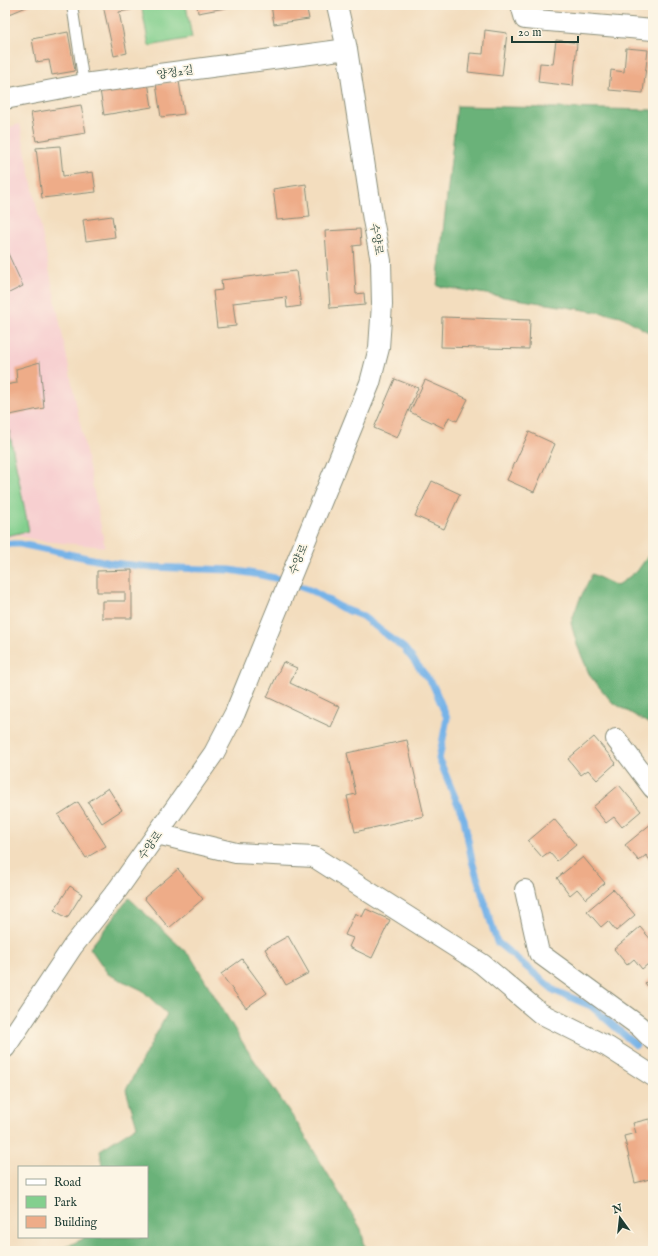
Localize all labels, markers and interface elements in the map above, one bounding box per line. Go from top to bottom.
scale bar [512,18,578,44]
text: 20 m [518,25,541,40]
street label: 양정2길 [156,63,194,83]
street label: 수양로 [366,222,386,256]
street label: 수양로 [286,542,312,577]
street label: 수양로 [136,828,166,863]
legend [18,1166,148,1238]
text: Road [54,1175,82,1190]
text: Park [54,1195,77,1210]
north arrow [600,1198,640,1238]
text: N [610,1201,625,1218]
text: Building [54,1215,98,1230]

